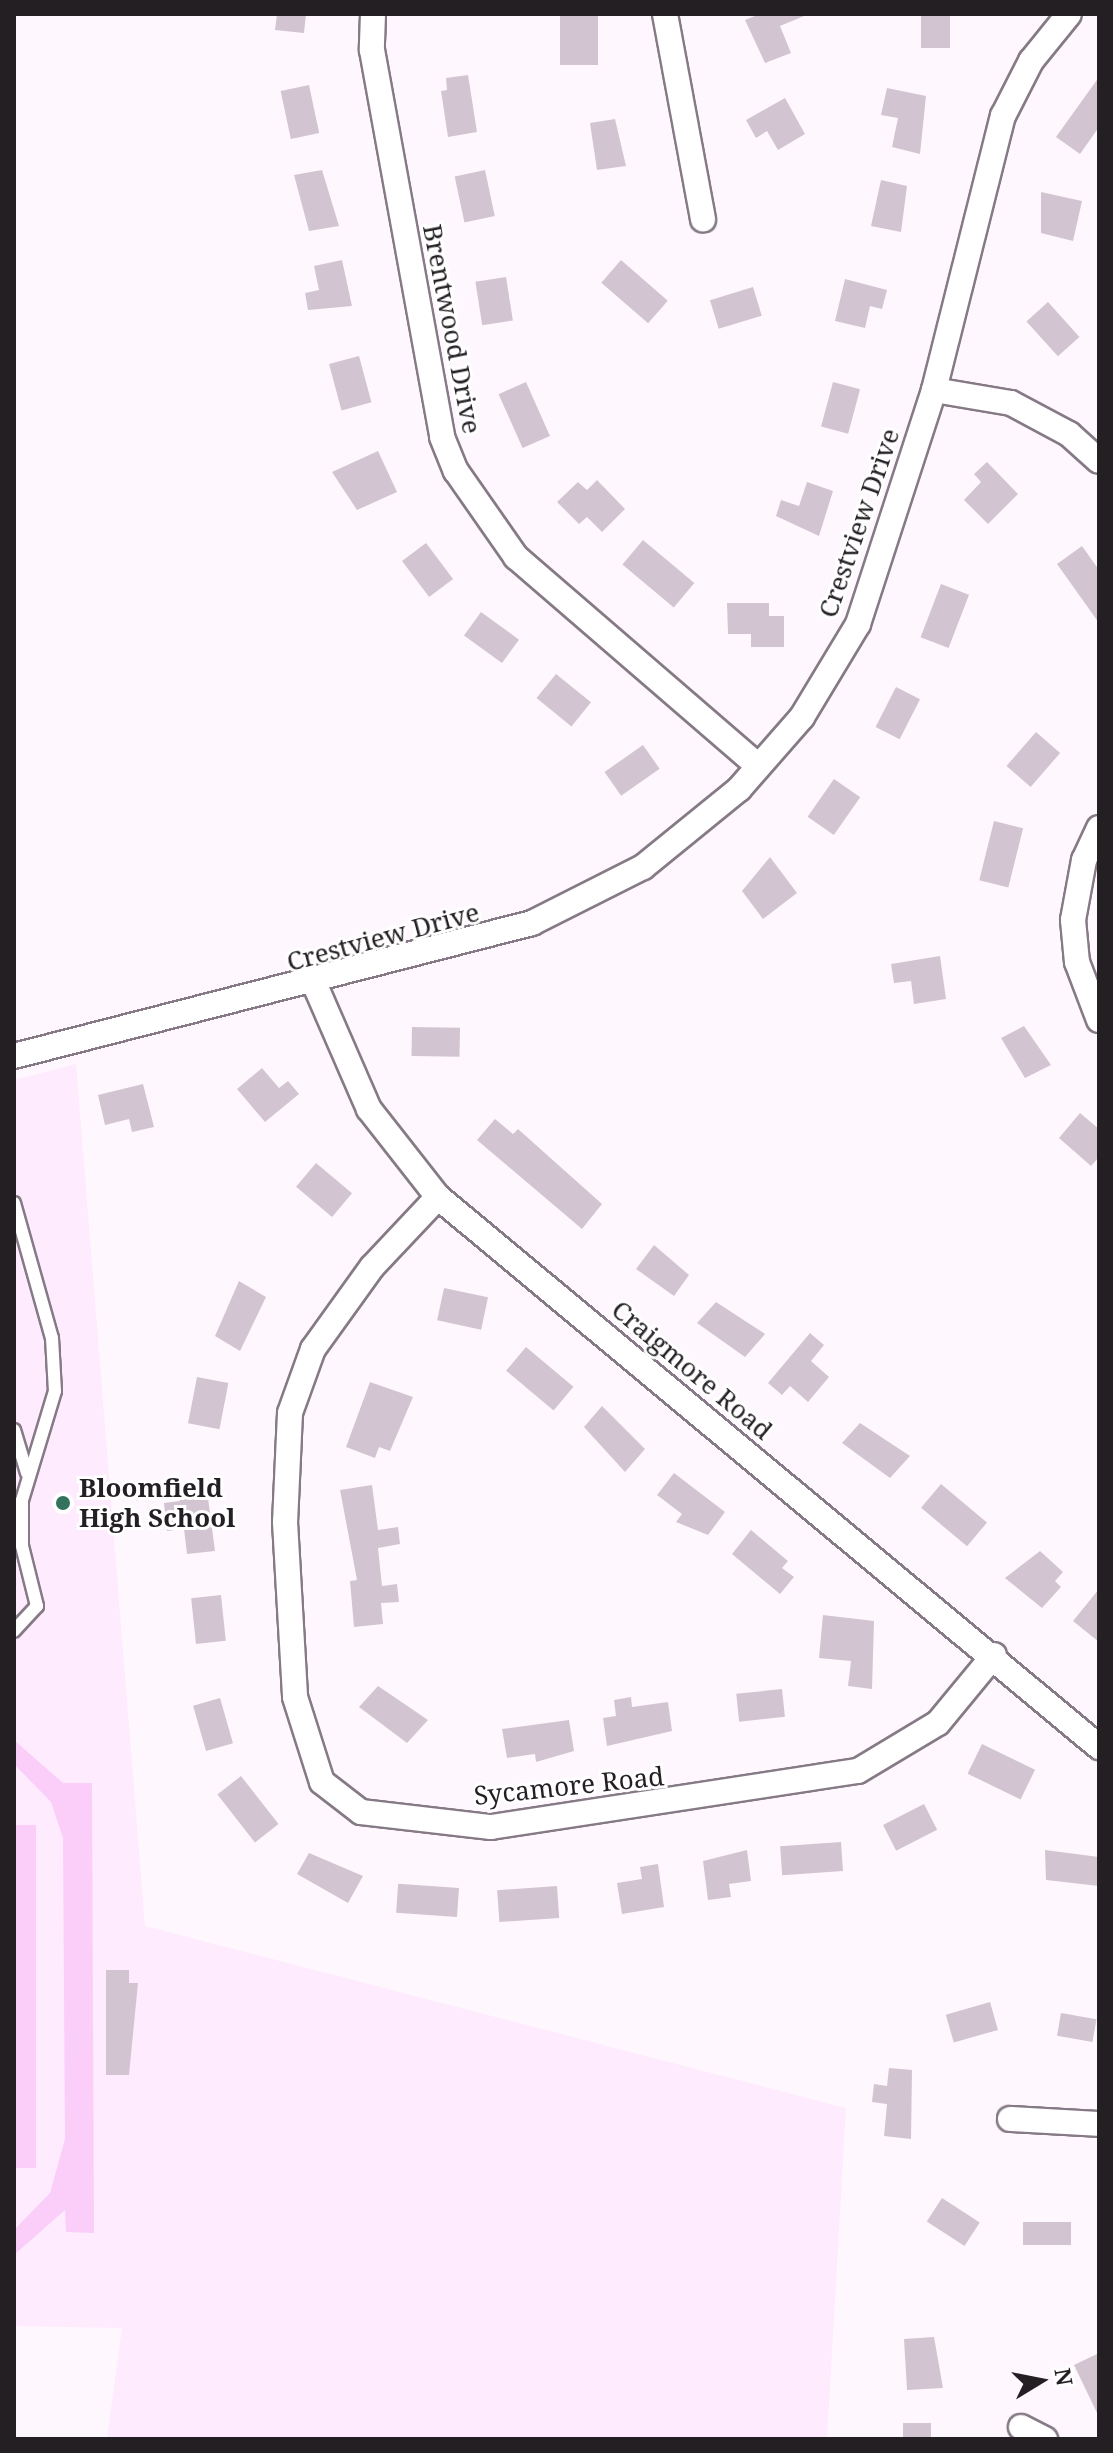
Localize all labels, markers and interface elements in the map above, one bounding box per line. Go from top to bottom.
street label: Brentwood Drive [416,222,488,436]
street label: Crestview Drive [812,424,906,622]
street label: Crestview Drive [283,896,483,978]
street label: Craigmore Road [605,1294,779,1446]
place label: Bloomfield High School [79,1472,235,1534]
marker: Bloomfield High School [54,1494,72,1512]
street label: Sycamore Road [472,1761,666,1811]
north arrow [1001,2341,1081,2421]
text: N [1048,2366,1081,2388]

